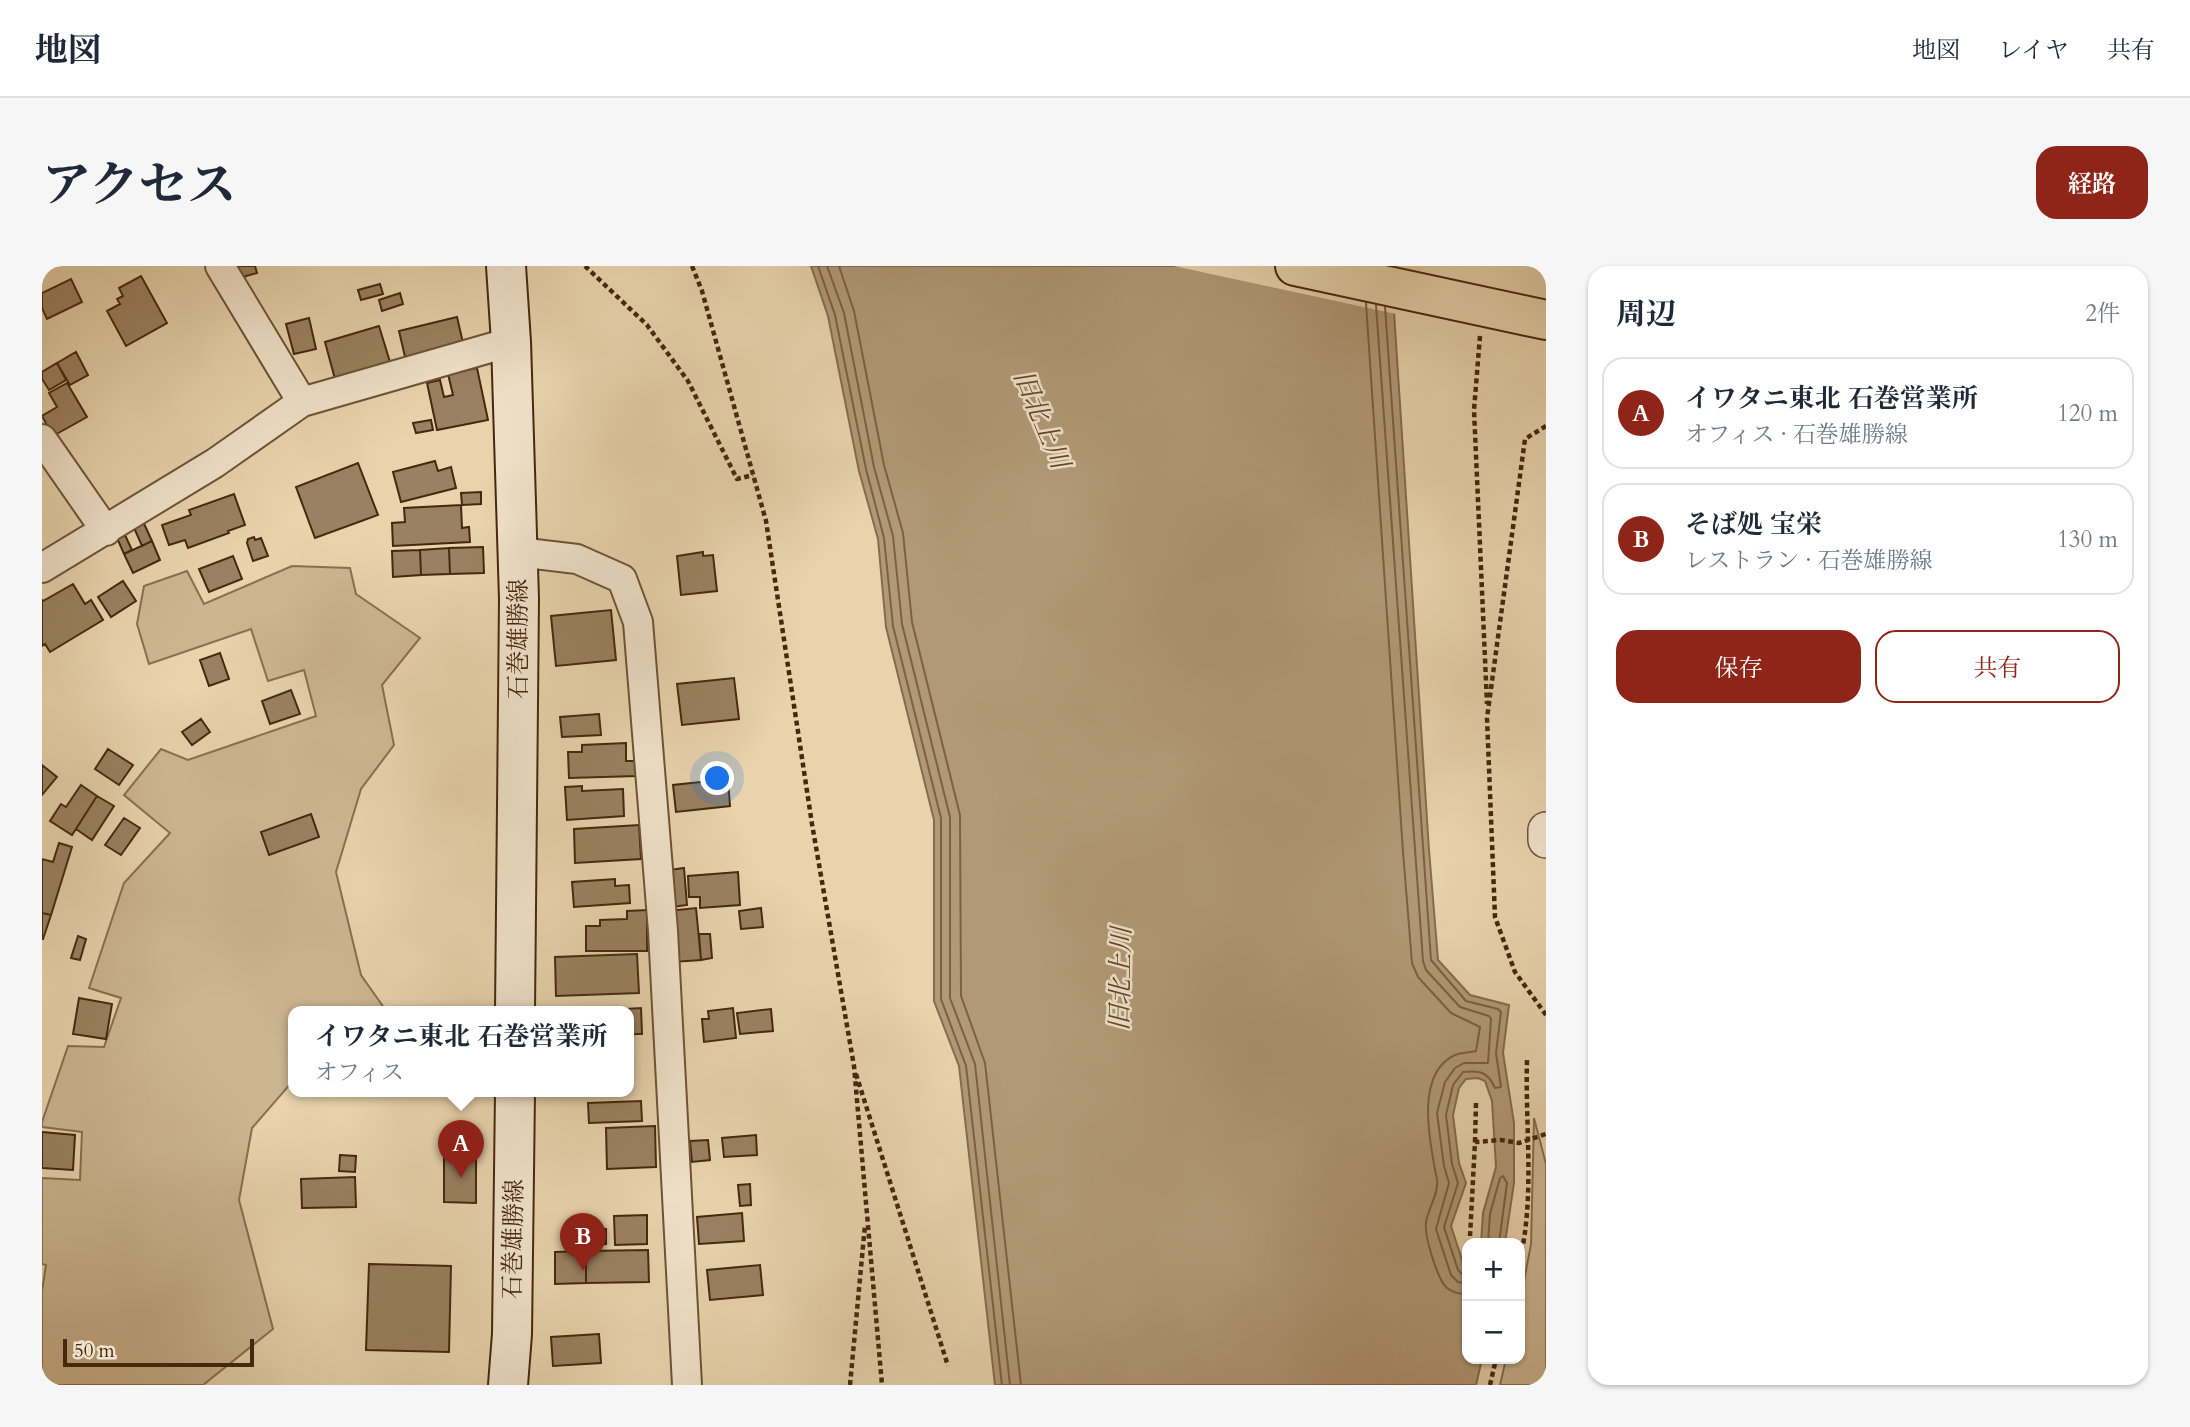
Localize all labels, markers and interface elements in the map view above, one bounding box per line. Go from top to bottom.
text: 地図 [35,28,101,73]
text: 地図 [1912,34,1960,67]
text: レイヤ [1998,34,2069,67]
text: 共有 [2107,34,2155,67]
button: 経路 [2036,146,2148,219]
text: アクセス [42,152,237,219]
text: 周辺 [1616,294,1676,335]
text: 2件 [2085,298,2120,329]
water label: 旧北上川 [1005,364,1079,477]
text: イワタニ東北 石巻営業所 [1685,381,1978,416]
text: A [1632,398,1650,429]
text: 120 m [2057,398,2118,429]
text: オフィス · 石巻雄勝線 [1685,419,1908,450]
text: そば処 宝栄 [1685,507,1822,542]
text: B [1633,524,1649,555]
text: 130 m [2057,524,2118,555]
text: レストラン · 石巻雄勝線 [1685,545,1933,576]
street label: 石巻雄勝線 [502,579,535,699]
button: 保存 [1616,630,1861,703]
button: 共有 [1875,630,2120,703]
your location [700,761,734,795]
water label: 旧北上川 [1102,924,1139,1031]
popup [288,1006,634,1097]
text: イワタニ東北 石巻営業所 [315,1019,607,1054]
text: オフィス [315,1057,404,1088]
pin: A [438,1120,484,1178]
street label: 石巻雄勝線 [496,1179,531,1299]
pin: B [560,1213,606,1271]
map controls [1462,1238,1525,1364]
button: + [1462,1238,1525,1301]
button: − [1462,1301,1525,1364]
scale bar [63,1336,254,1368]
text: 50 m [74,1338,115,1364]

